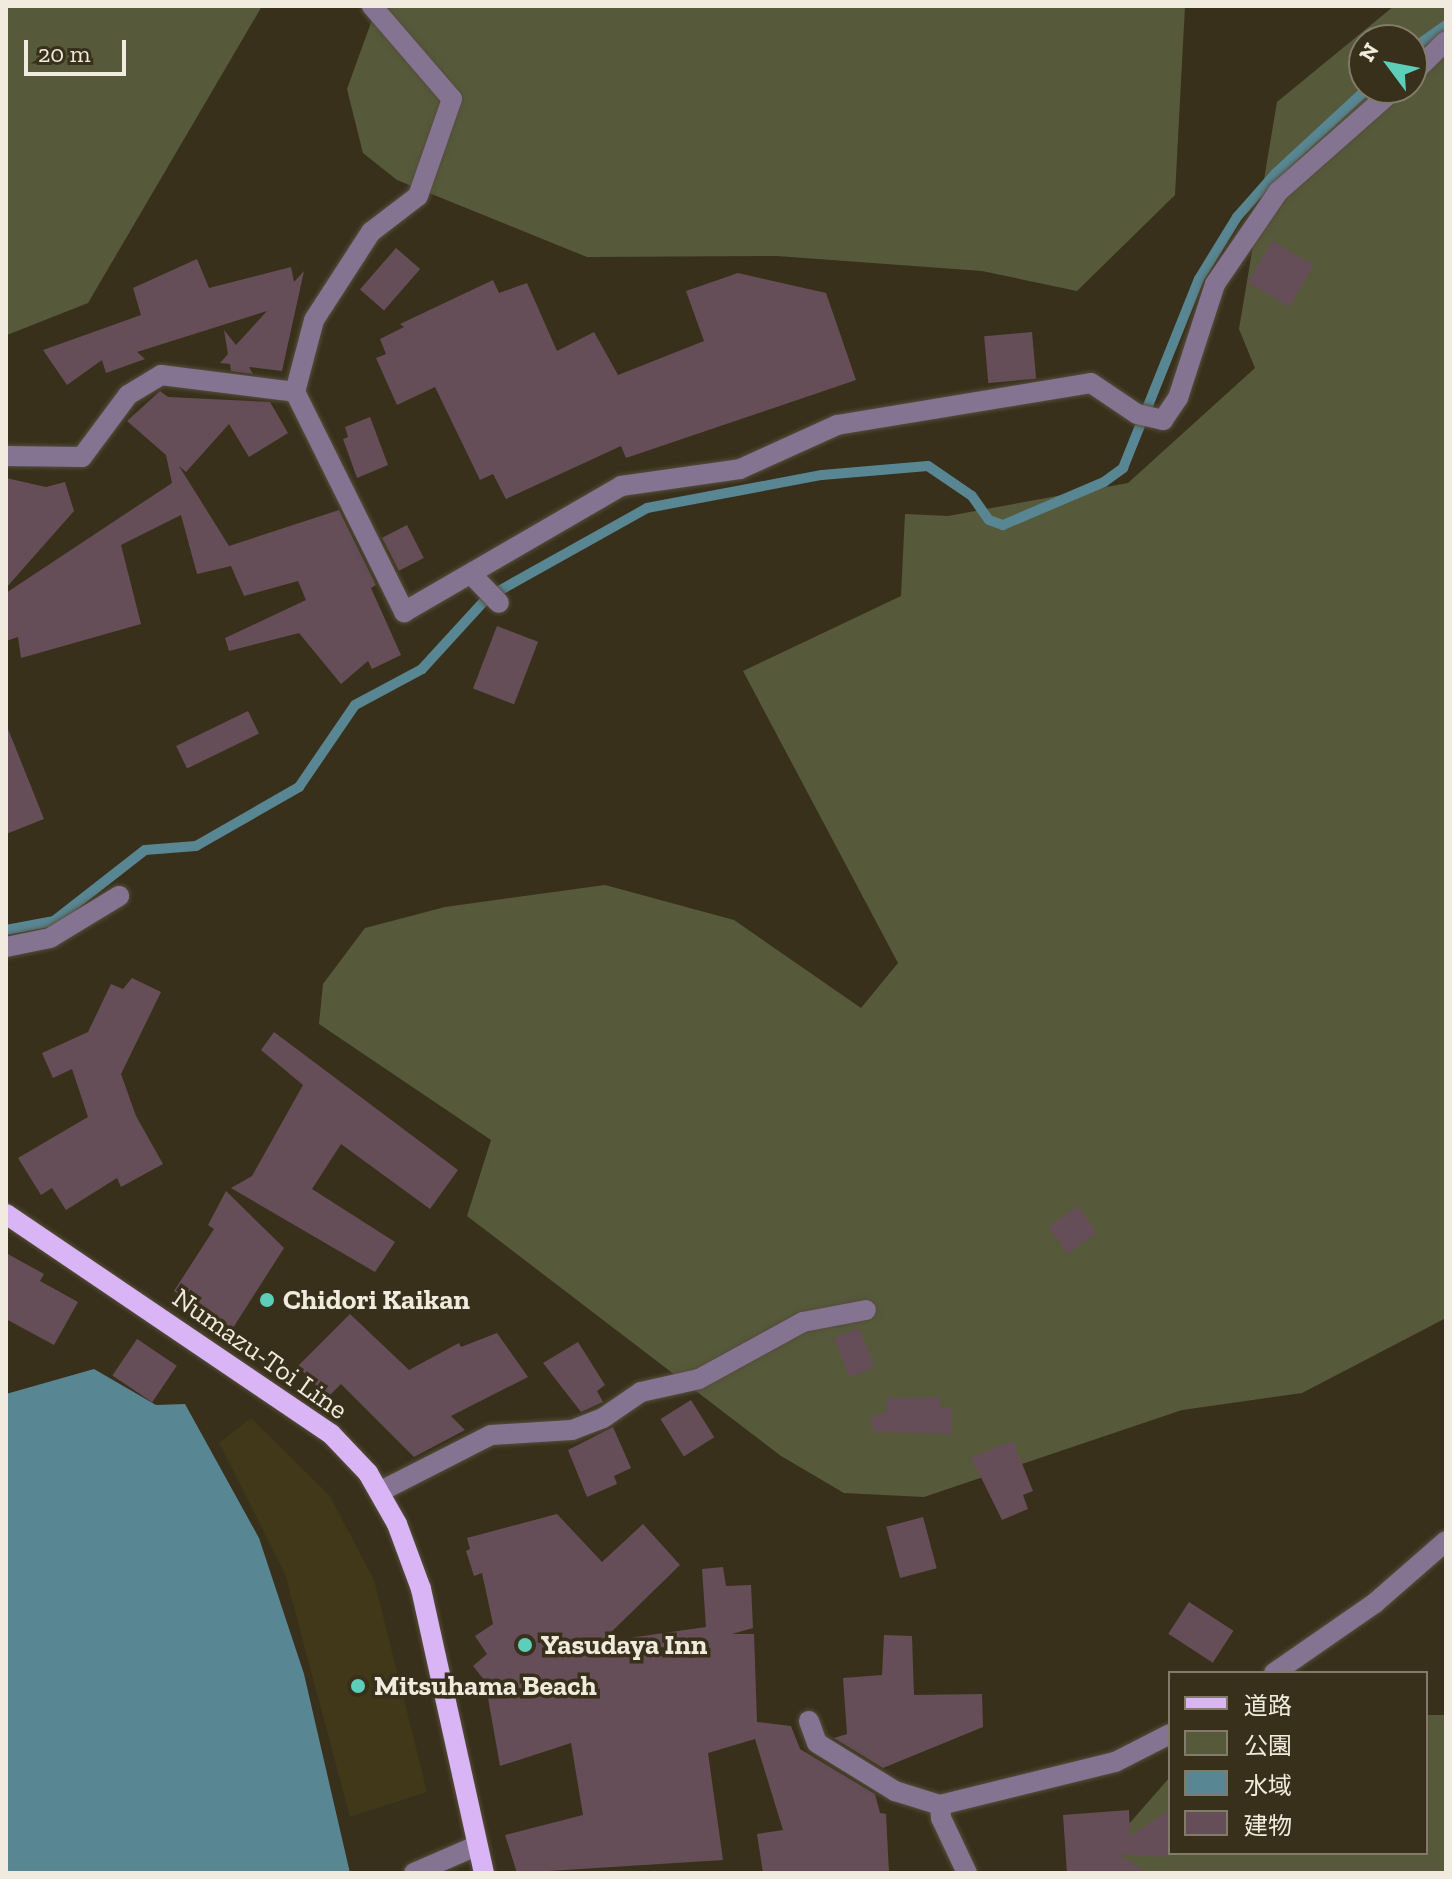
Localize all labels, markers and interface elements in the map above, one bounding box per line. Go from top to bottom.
scale bar [28,24,130,74]
north arrow [1348,24,1428,104]
text: N [1353,38,1385,66]
text: 20 m [38,39,90,68]
street label: Numazu-Toi Line [166,1281,354,1427]
place label: Chidori Kaikan [283,1283,470,1317]
marker: Chidori Kaikan [258,1291,276,1309]
place label: Yasudaya Inn [541,1628,707,1662]
marker: Yasudaya Inn [516,1636,534,1654]
place label: Mitsuhama Beach [374,1669,597,1703]
legend [1168,1671,1428,1855]
marker: Mitsuhama Beach [349,1677,367,1695]
text: 道路 [1244,1691,1292,1720]
text: 公園 [1244,1731,1292,1760]
text: 水域 [1244,1771,1292,1800]
text: 建物 [1244,1811,1292,1840]

